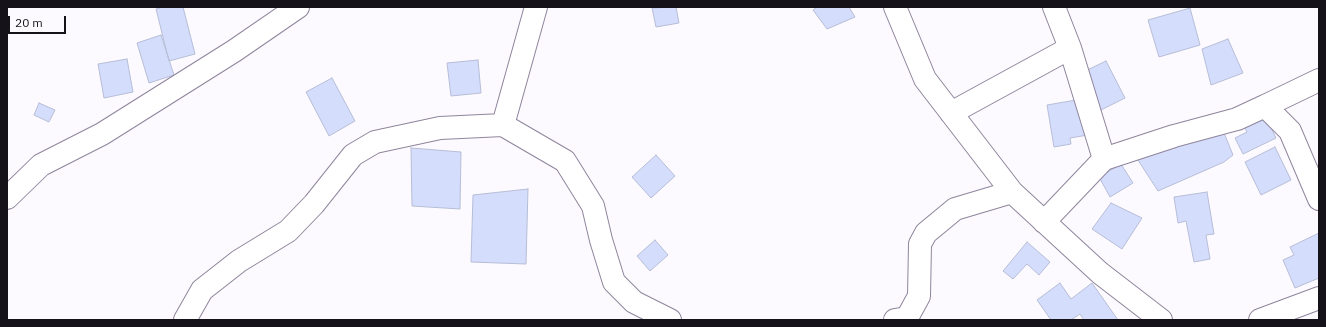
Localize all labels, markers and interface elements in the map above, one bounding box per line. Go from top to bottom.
scale bar [10,8,68,34]
text: 20 m [15,15,43,30]

